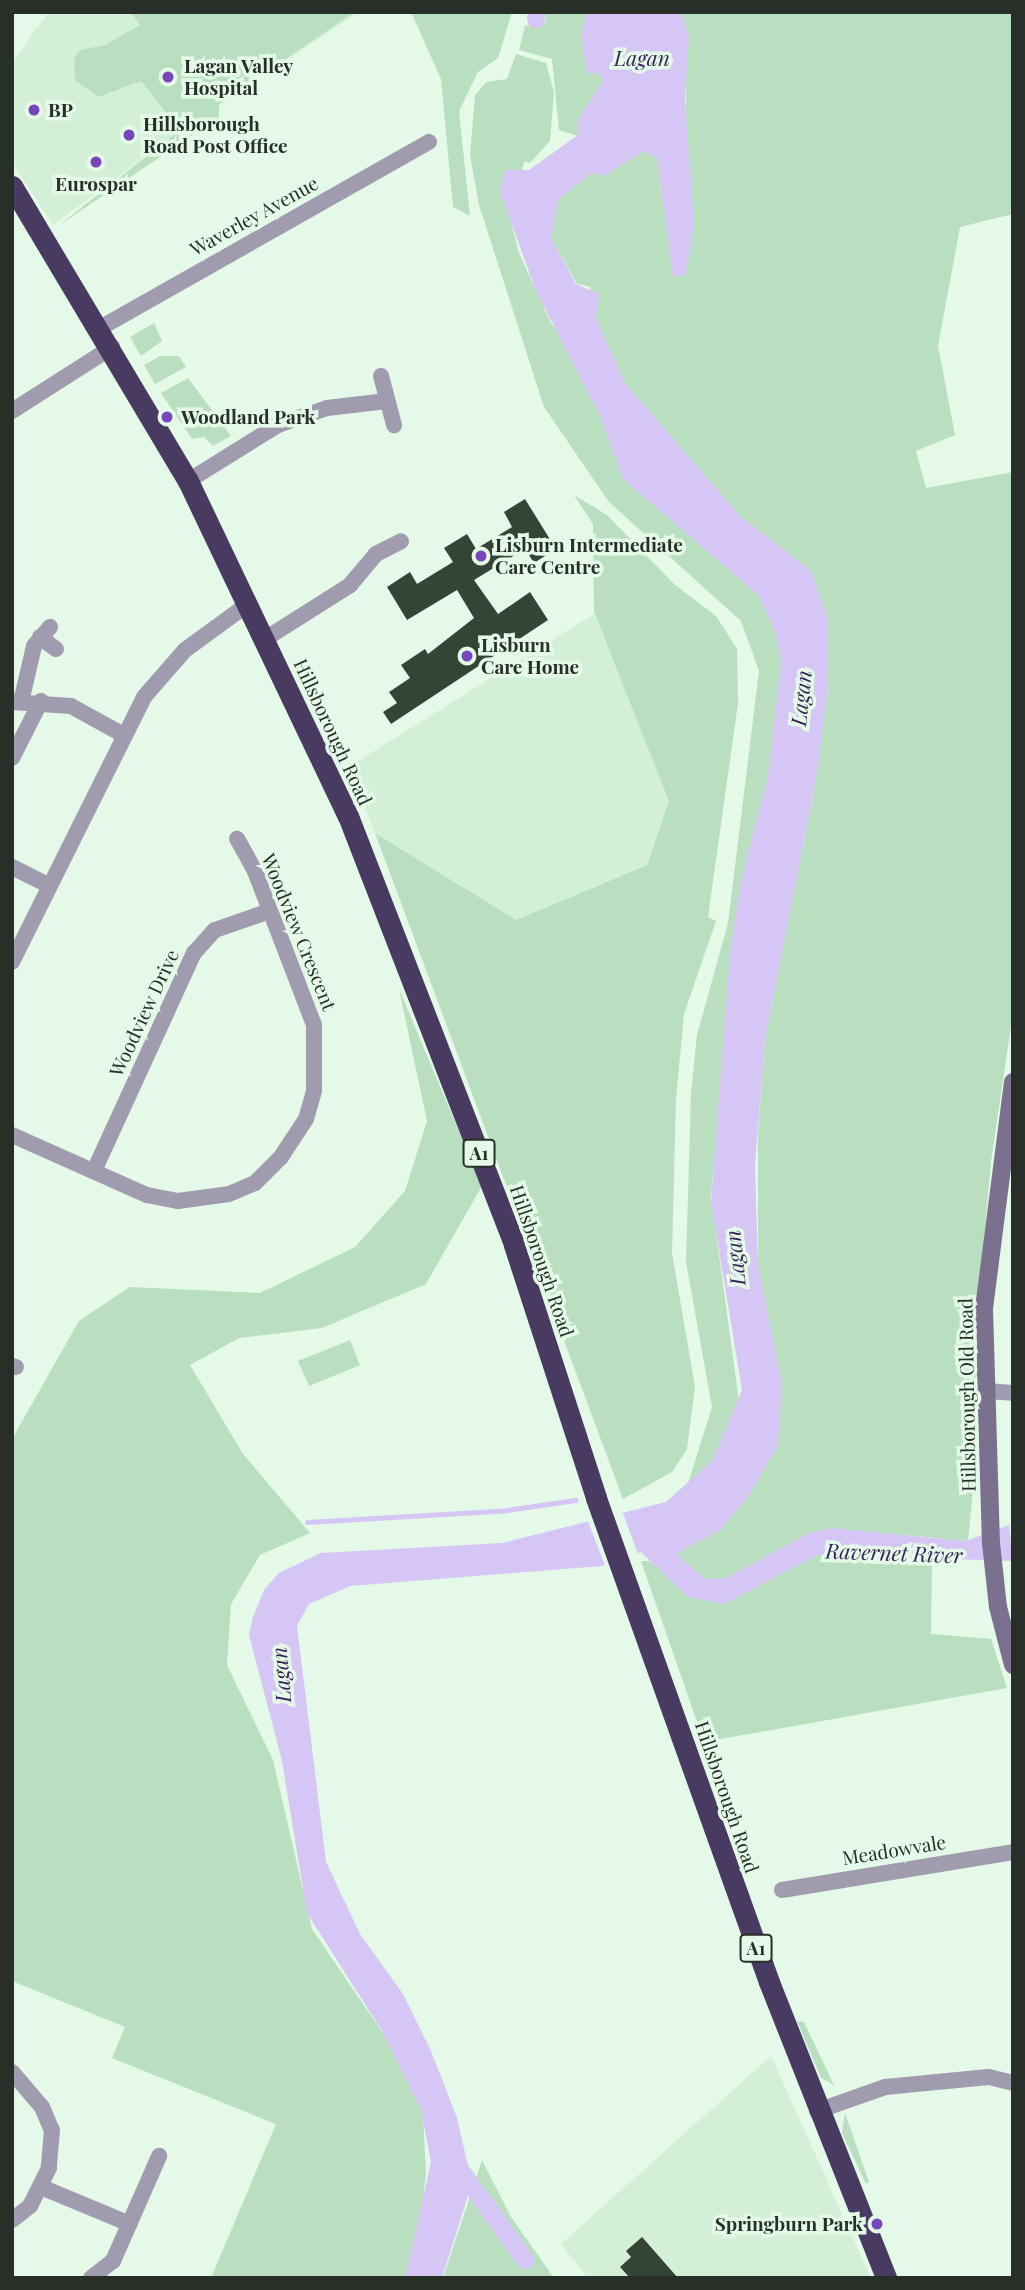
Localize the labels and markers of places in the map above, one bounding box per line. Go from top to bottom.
place label: Lagan Valley Hospital [184,55,294,99]
marker: Lagan Valley Hospital [158,67,178,87]
place label: BP [48,99,73,121]
marker: BP [26,102,42,118]
place label: Hillsborough Road Post Office [143,113,288,157]
marker: Hillsborough Road Post Office [121,127,137,143]
marker: Eurospar [88,154,104,170]
place label: Eurospar [55,173,137,195]
place label: Woodland Park [181,406,315,428]
marker: Woodland Park [159,409,175,425]
place label: Lisburn Intermediate Care Centre [495,534,683,578]
marker: Lisburn Intermediate Care Centre [473,548,489,564]
place label: Lisburn Care Home [481,634,579,678]
marker: Lisburn Care Home [459,648,475,664]
place label: Springburn Park [715,2213,863,2235]
marker: Springburn Park [869,2216,885,2232]

